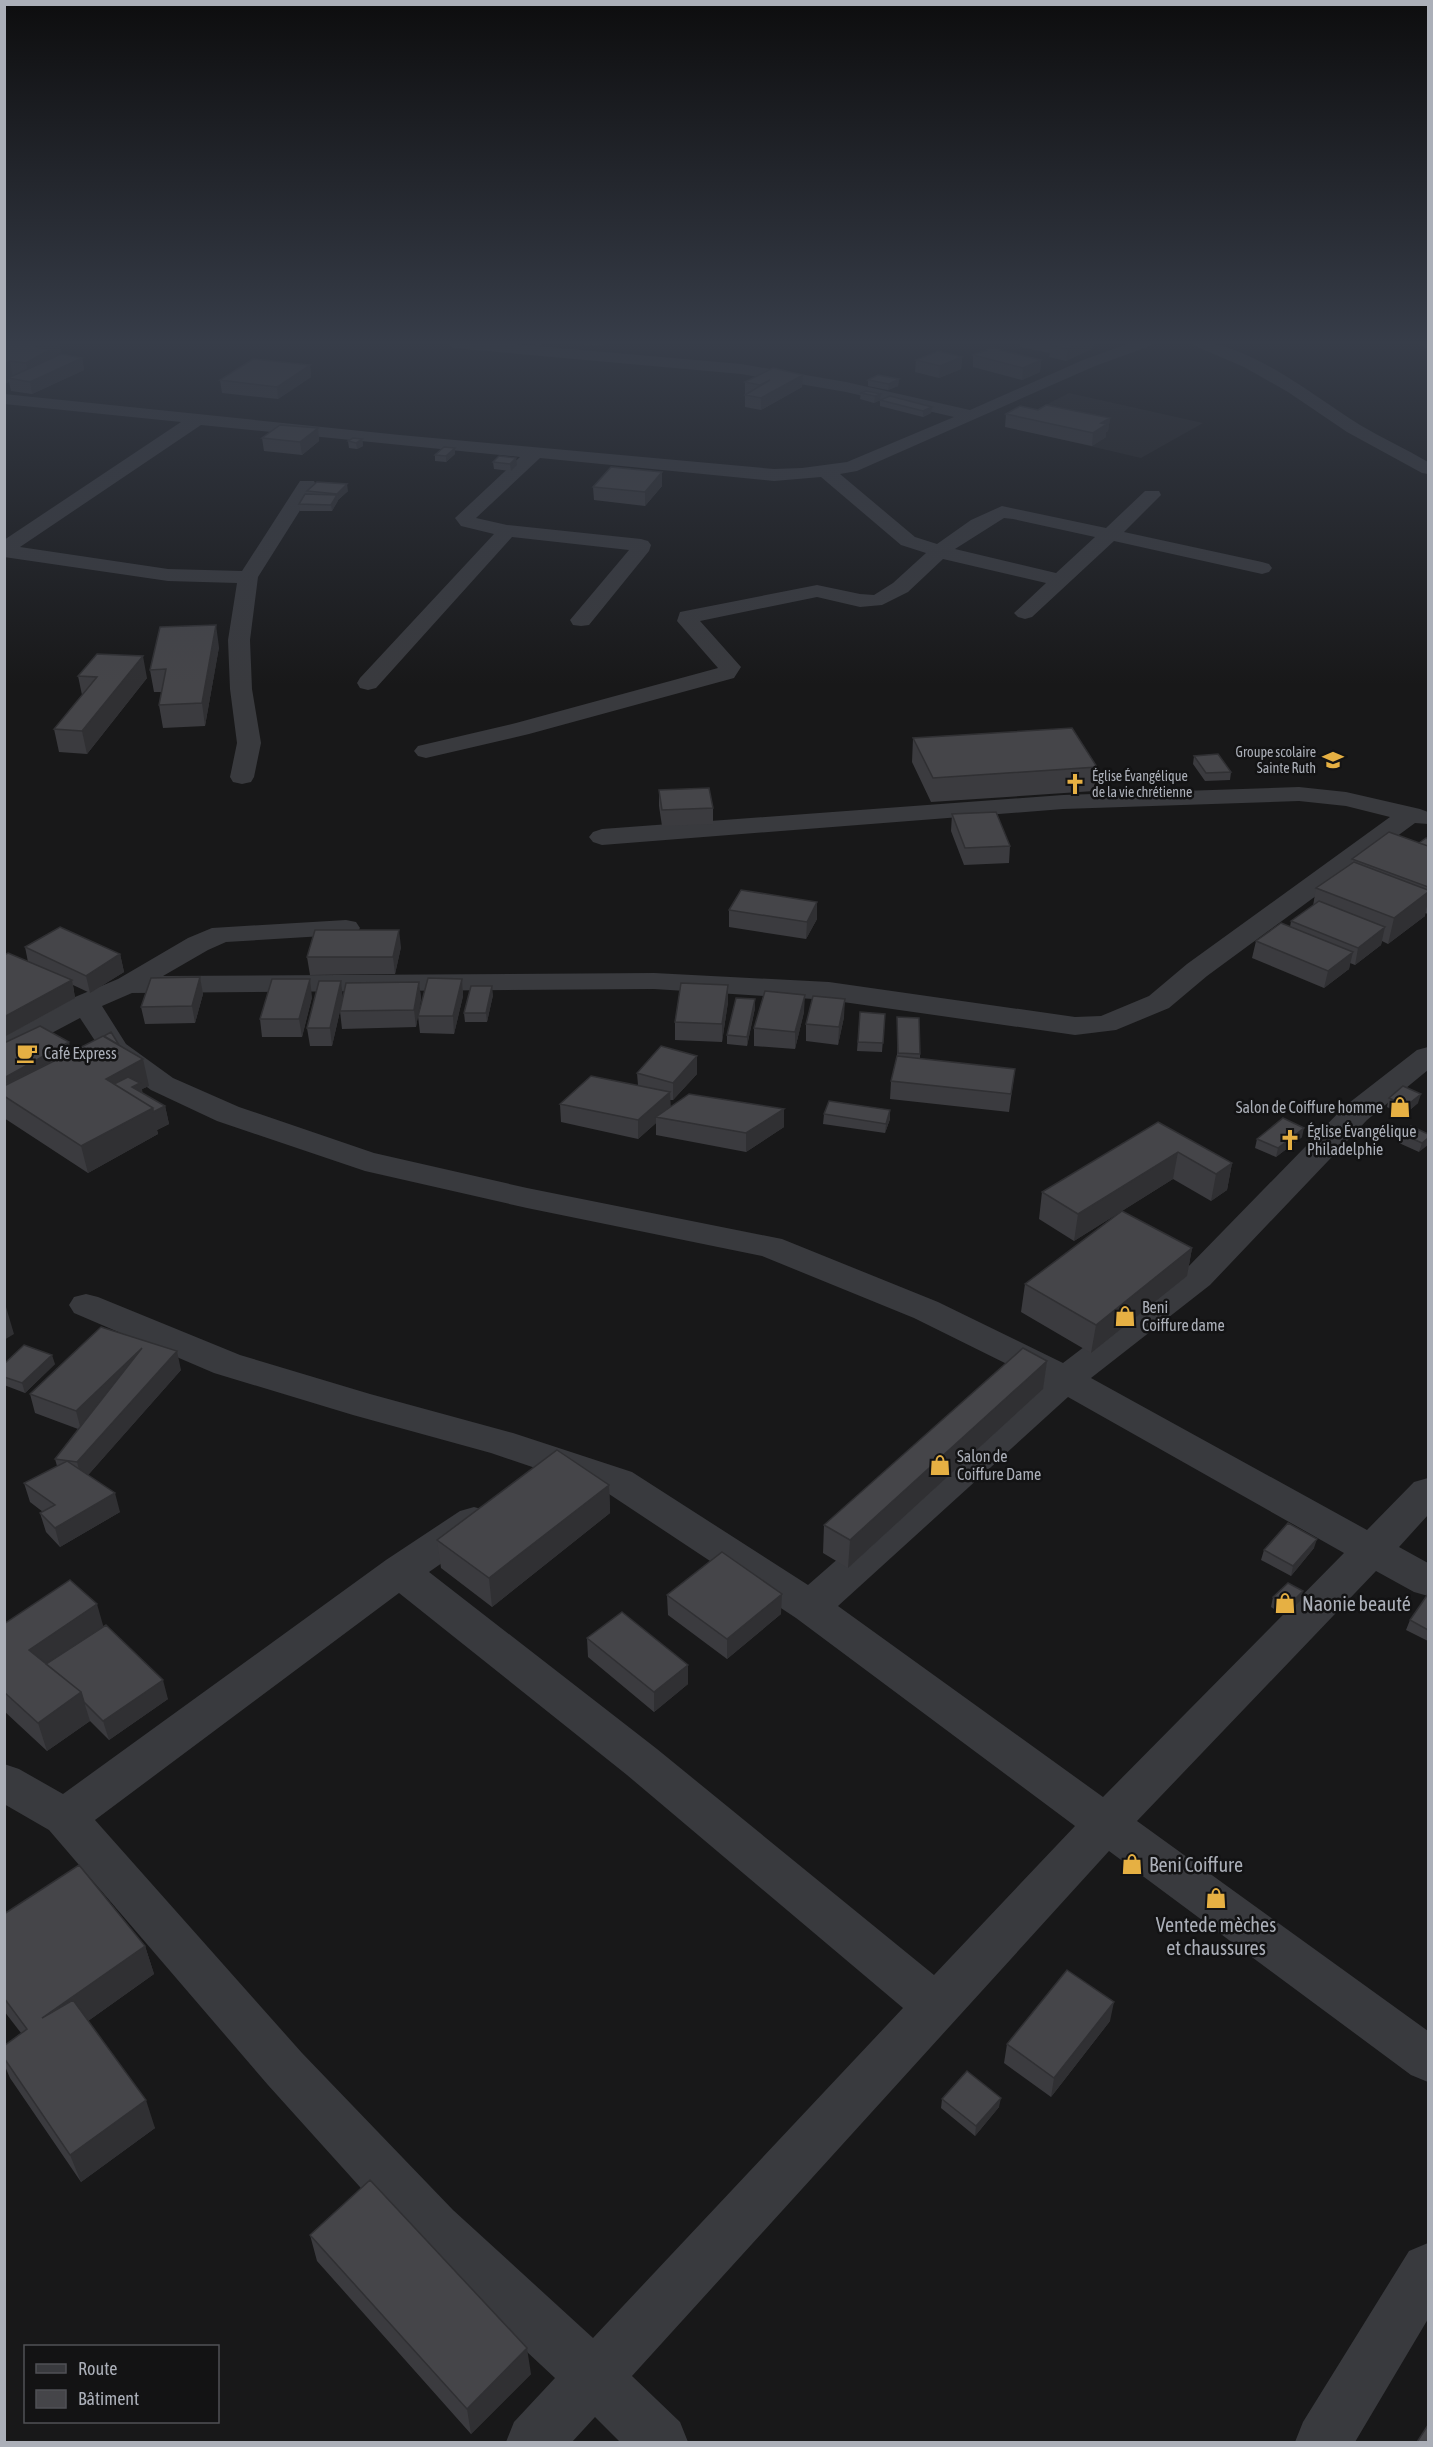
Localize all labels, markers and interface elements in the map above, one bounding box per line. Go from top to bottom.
place label: Groupe scolaire Sainte Ruth [1236,744,1316,776]
school or university icon: Groupe scolaire Sainte Ruth [1321,748,1345,772]
place label: Église Évangélique de la vie chrétienne [1092,768,1192,800]
church icon: Église Évangélique de la vie chrétienne [1063,772,1087,796]
cafe icon: Café Express [15,1041,39,1065]
place label: Café Express [44,1044,117,1063]
shop icon: Salon de Coiffure homme [1388,1095,1412,1119]
place label: Salon de Coiffure homme [1236,1098,1383,1116]
place label: Église Évangélique Philadelphie [1307,1122,1417,1159]
church icon: Église Évangélique Philadelphie [1278,1128,1302,1152]
place label: Beni Coiffure dame [1142,1298,1225,1334]
shop icon: Beni Coiffure dame [1113,1304,1137,1328]
place label: Salon de Coiffure Dame [957,1447,1041,1483]
shop icon: Salon de Coiffure Dame [928,1453,952,1477]
shop icon: Naonie beauté [1273,1591,1297,1615]
place label: Naonie beauté [1302,1592,1411,1615]
shop icon: Beni Coiffure [1120,1852,1144,1876]
place label: Beni Coiffure [1149,1853,1243,1876]
shop icon: Ventede mèches et chaussures [1204,1886,1228,1910]
place label: Ventede mèches et chaussures [1156,1913,1276,1959]
legend [24,2345,219,2423]
text: Route [78,2358,117,2379]
text: Bâtiment [78,2388,139,2409]

